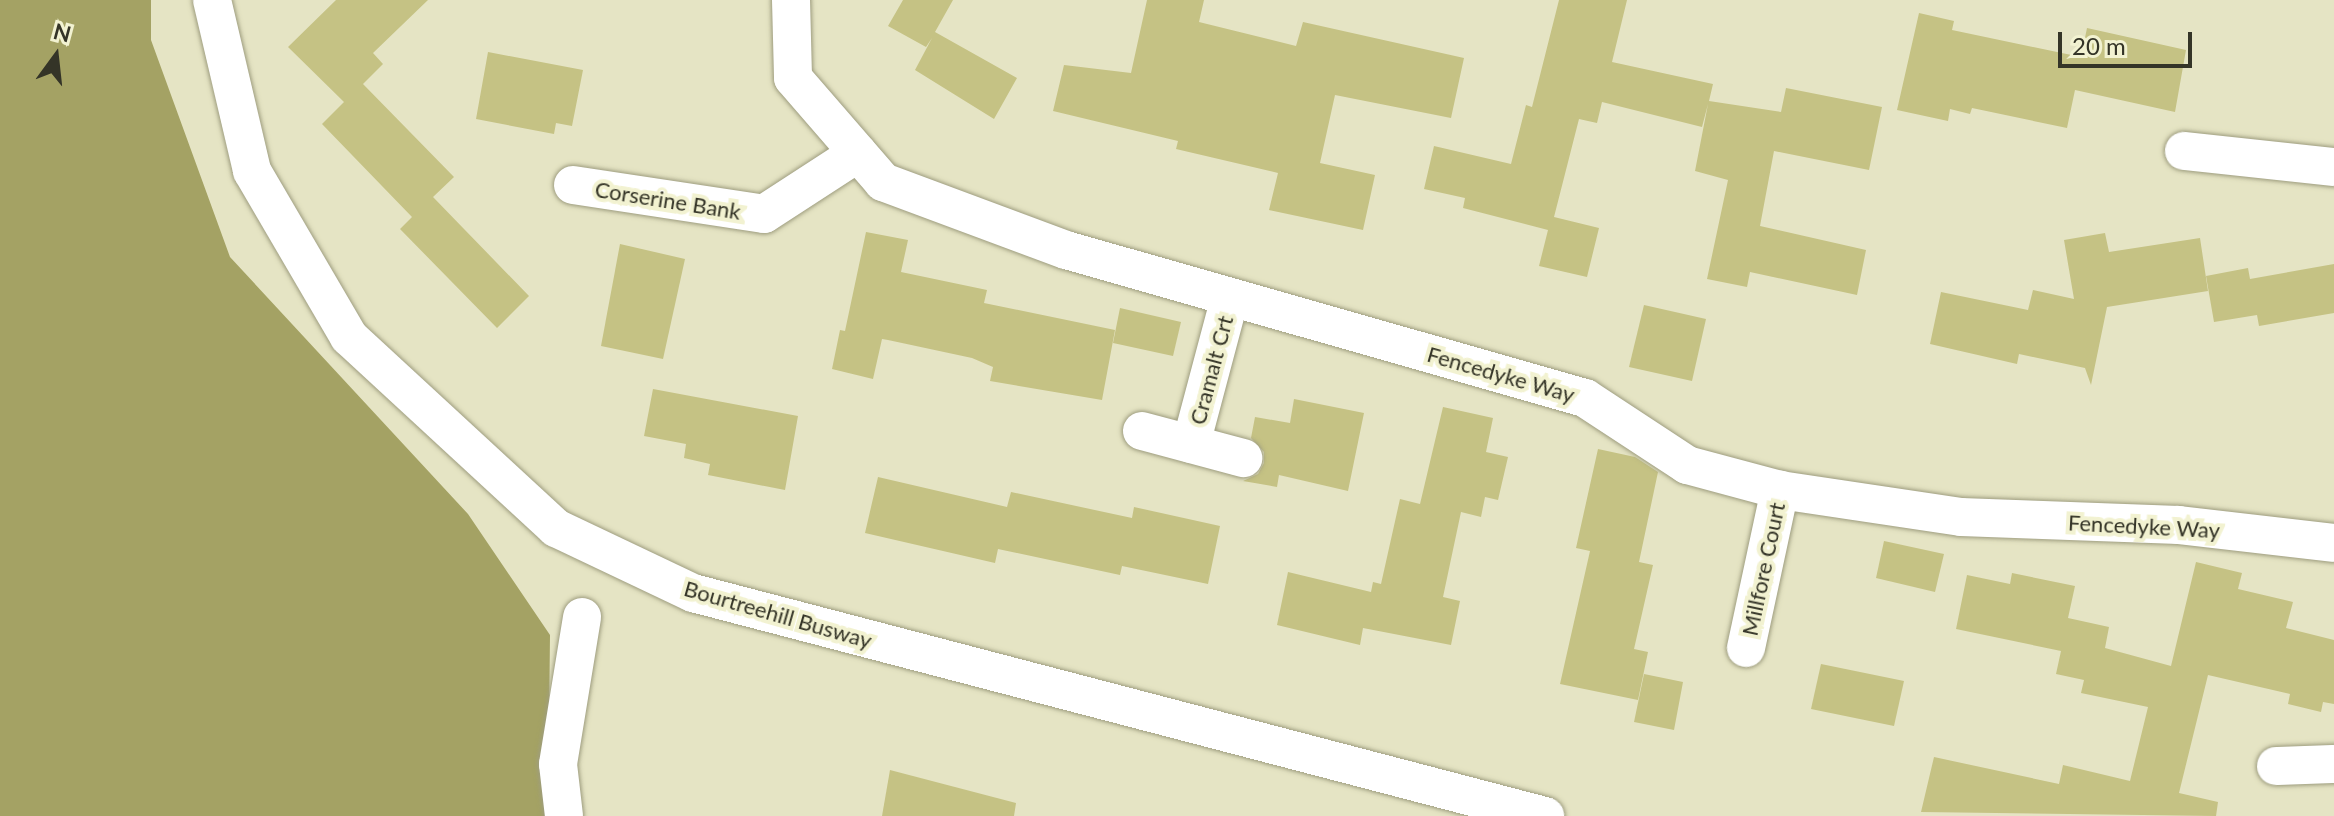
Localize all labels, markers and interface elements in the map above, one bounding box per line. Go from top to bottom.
north arrow [16,16,96,96]
scale bar [2062,16,2196,66]
text: N [51,17,74,48]
text: 20 m [2072,31,2126,60]
street label: Corserine Bank [593,175,743,225]
street label: Cramalt Crt [1184,313,1238,427]
street label: Fencedyke Way [1424,340,1578,408]
street label: Millfore Court [1736,500,1790,638]
street label: Fencedyke Way [2067,509,2221,543]
street label: Bourtreehill Busway [681,575,875,653]

